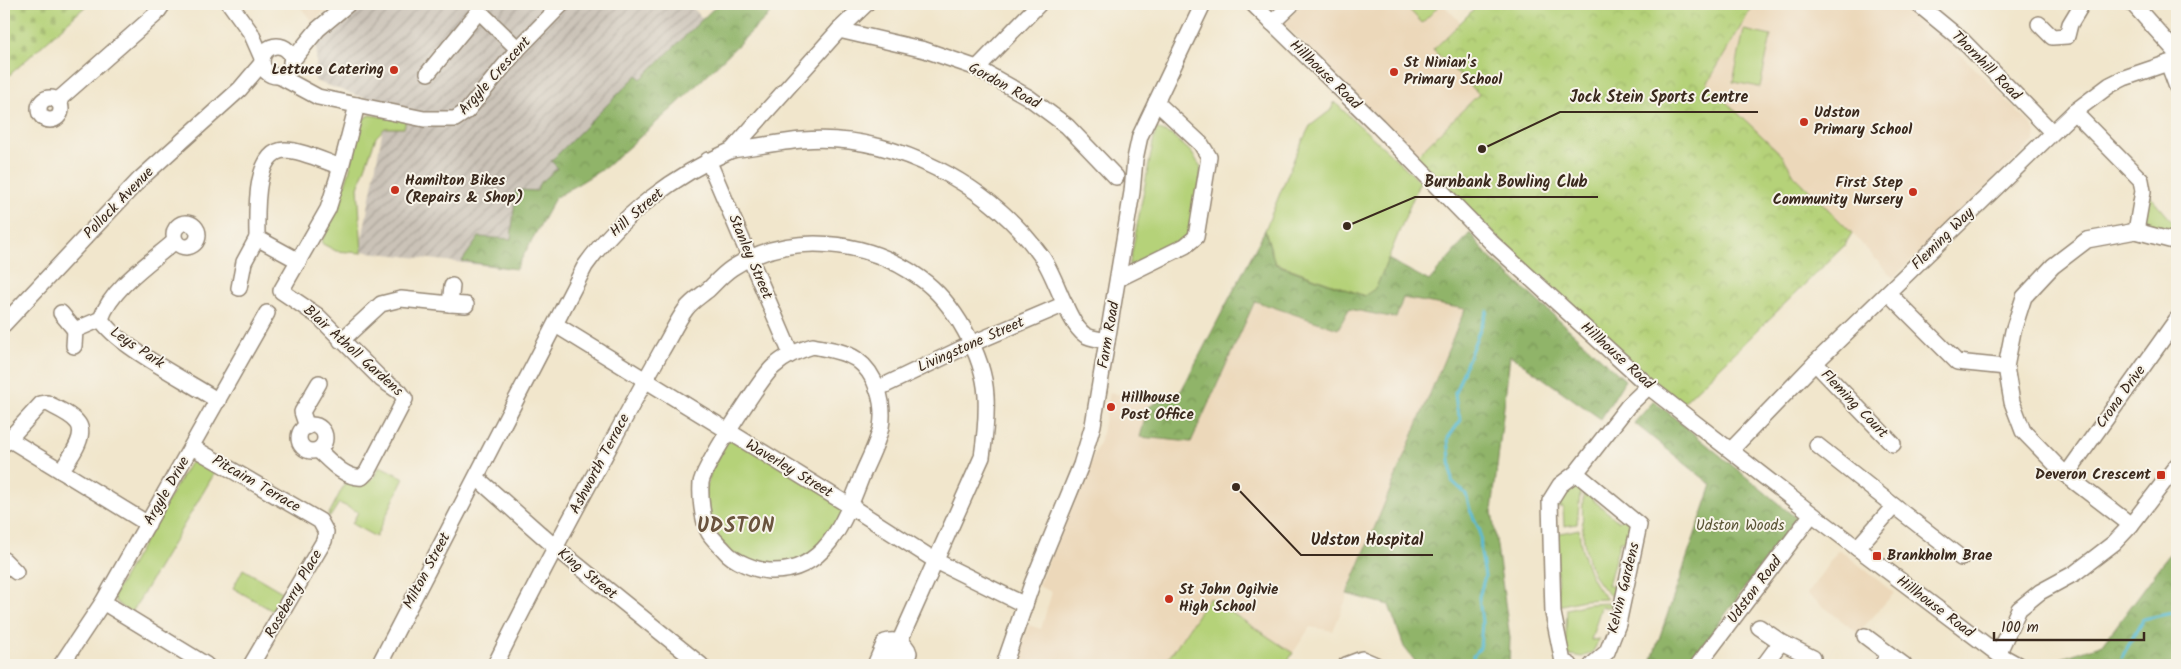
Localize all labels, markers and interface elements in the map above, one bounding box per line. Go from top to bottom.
street label: Thornhill Road [1945,25,2027,107]
street label: Argyle Crescent [453,31,537,121]
street label: Hillhouse Road [1283,34,1367,116]
place label: St Ninian's Primary School [1404,51,1502,92]
street label: Gordon Road [964,56,1045,116]
place label: Lettuce Catering [271,58,384,82]
marker: Lettuce Catering [388,64,400,76]
marker: St Ninian's Primary School [1388,66,1400,78]
callout: Jock Stein Sports Centre [1560,81,1758,112]
text: Jock Stein Sports Centre [1570,85,1749,110]
place label: Udston Primary School [1814,101,1912,142]
marker: Udston Primary School [1798,116,1810,128]
street label: Pollock Avenue [78,161,160,245]
callout: Burnbank Bowling Club [1415,166,1598,197]
place label: Hamilton Bikes (Repairs & Shop) [405,169,524,210]
text: Burnbank Bowling Club [1424,170,1588,195]
place label: First Step Community Nursery [1773,171,1903,212]
street label: Hill Street [605,182,670,243]
marker: Hamilton Bikes (Repairs & Shop) [389,184,401,196]
marker: First Step Community Nursery [1907,186,1919,198]
street label: Fleming Way [1906,201,1981,276]
street label: Stanley Street [721,211,779,303]
street label: Blair Atholl Gardens [298,299,409,403]
street label: Farm Road [1091,299,1127,371]
street label: Livingstone Street [914,311,1028,379]
street label: Hillhouse Road [1575,316,1660,396]
street label: Leys Park [105,321,170,376]
street label: Crona Drive [2090,360,2152,434]
street label: Fleming Court [1815,364,1894,444]
place label: Hillhouse Post Office [1121,386,1195,427]
marker: Hillhouse Post Office [1105,401,1117,413]
street label: Ashworth Terrace [563,409,637,518]
street label: Waverley Street [741,433,837,505]
street label: Pitcairn Terrace [207,449,305,519]
street label: Argyle Drive [138,452,197,530]
place label: Deveron Crescent [2035,463,2151,487]
marker: Deveron Crescent [2155,469,2167,481]
district label: UDSTON [697,511,775,543]
park label: Udston Woods [1696,514,1785,538]
callout: Udston Hospital [1301,524,1433,555]
street label: Milton Street [397,528,457,614]
text: Udston Hospital [1311,528,1424,553]
street label: Kelvin Gardens [1601,539,1647,636]
street label: King Street [552,542,623,606]
place label: Brankholm Brae [1887,544,1993,568]
street label: Roseberry Place [259,545,329,643]
marker: Brankholm Brae [1871,550,1883,562]
street label: Udston Road [1721,551,1789,629]
street label: Hillhouse Road [1891,570,1979,645]
place label: St John Ogilvie High School [1179,578,1279,619]
marker: St John Ogilvie High School [1163,593,1175,605]
scale bar [1994,609,2144,641]
text: 100 m [2001,616,2039,640]

